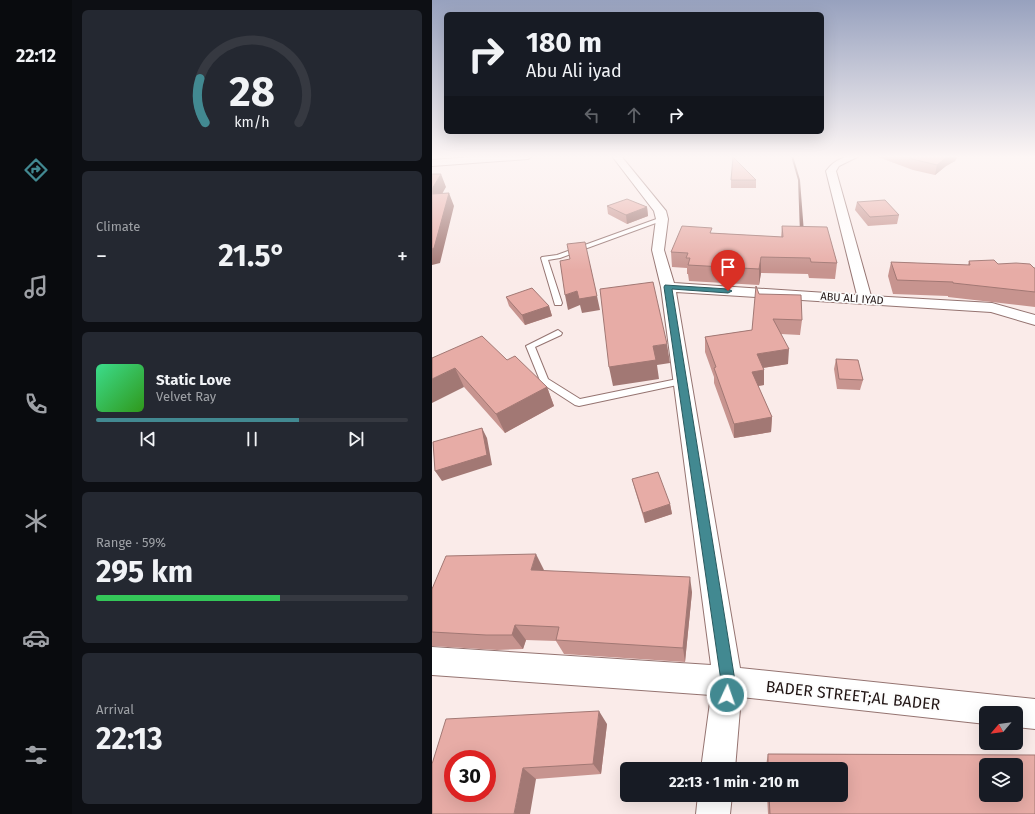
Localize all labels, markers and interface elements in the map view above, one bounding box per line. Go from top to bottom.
text: 180 m [526,26,602,59]
icon: right [460,28,512,80]
text: 22:12 [16,45,56,67]
text: Abu Ali iyad [526,60,622,82]
text: 28 [229,67,275,117]
icon: left [581,104,603,126]
icon: ahead [623,104,645,126]
icon: right [665,104,687,126]
text: km/h [234,114,270,131]
icon: directions [22,156,50,184]
text: Climate [96,219,140,234]
text: 21.5° [218,238,286,274]
text: − [96,243,107,270]
text: + [397,243,408,270]
pin [711,250,745,291]
icon: arrive [717,256,739,278]
icon: music [22,273,50,301]
street label: ABU ALI IYAD [820,290,884,307]
text: Static Love [156,371,231,389]
text: Velvet Ray [156,389,216,404]
icon: phone [22,390,50,418]
icon: previous [137,428,159,450]
icon: pause [241,428,263,450]
icon: next [345,428,367,450]
icon: climate [22,507,50,535]
text: Range · 59% [96,535,166,550]
text: 295 km [96,554,193,590]
icon: car [22,624,50,652]
position arrow [706,674,748,716]
street label: BADER STREET;AL BADER [765,677,941,714]
text: Arrival [96,702,134,717]
north arrow [979,706,1023,750]
map controls [979,706,1023,802]
text: 22:13 [96,721,163,757]
icon: filters [22,741,50,769]
speed limit sign: 30 [444,750,496,802]
button: layers [979,758,1023,802]
text: 22:13 · 1 min · 210 m [669,773,799,791]

